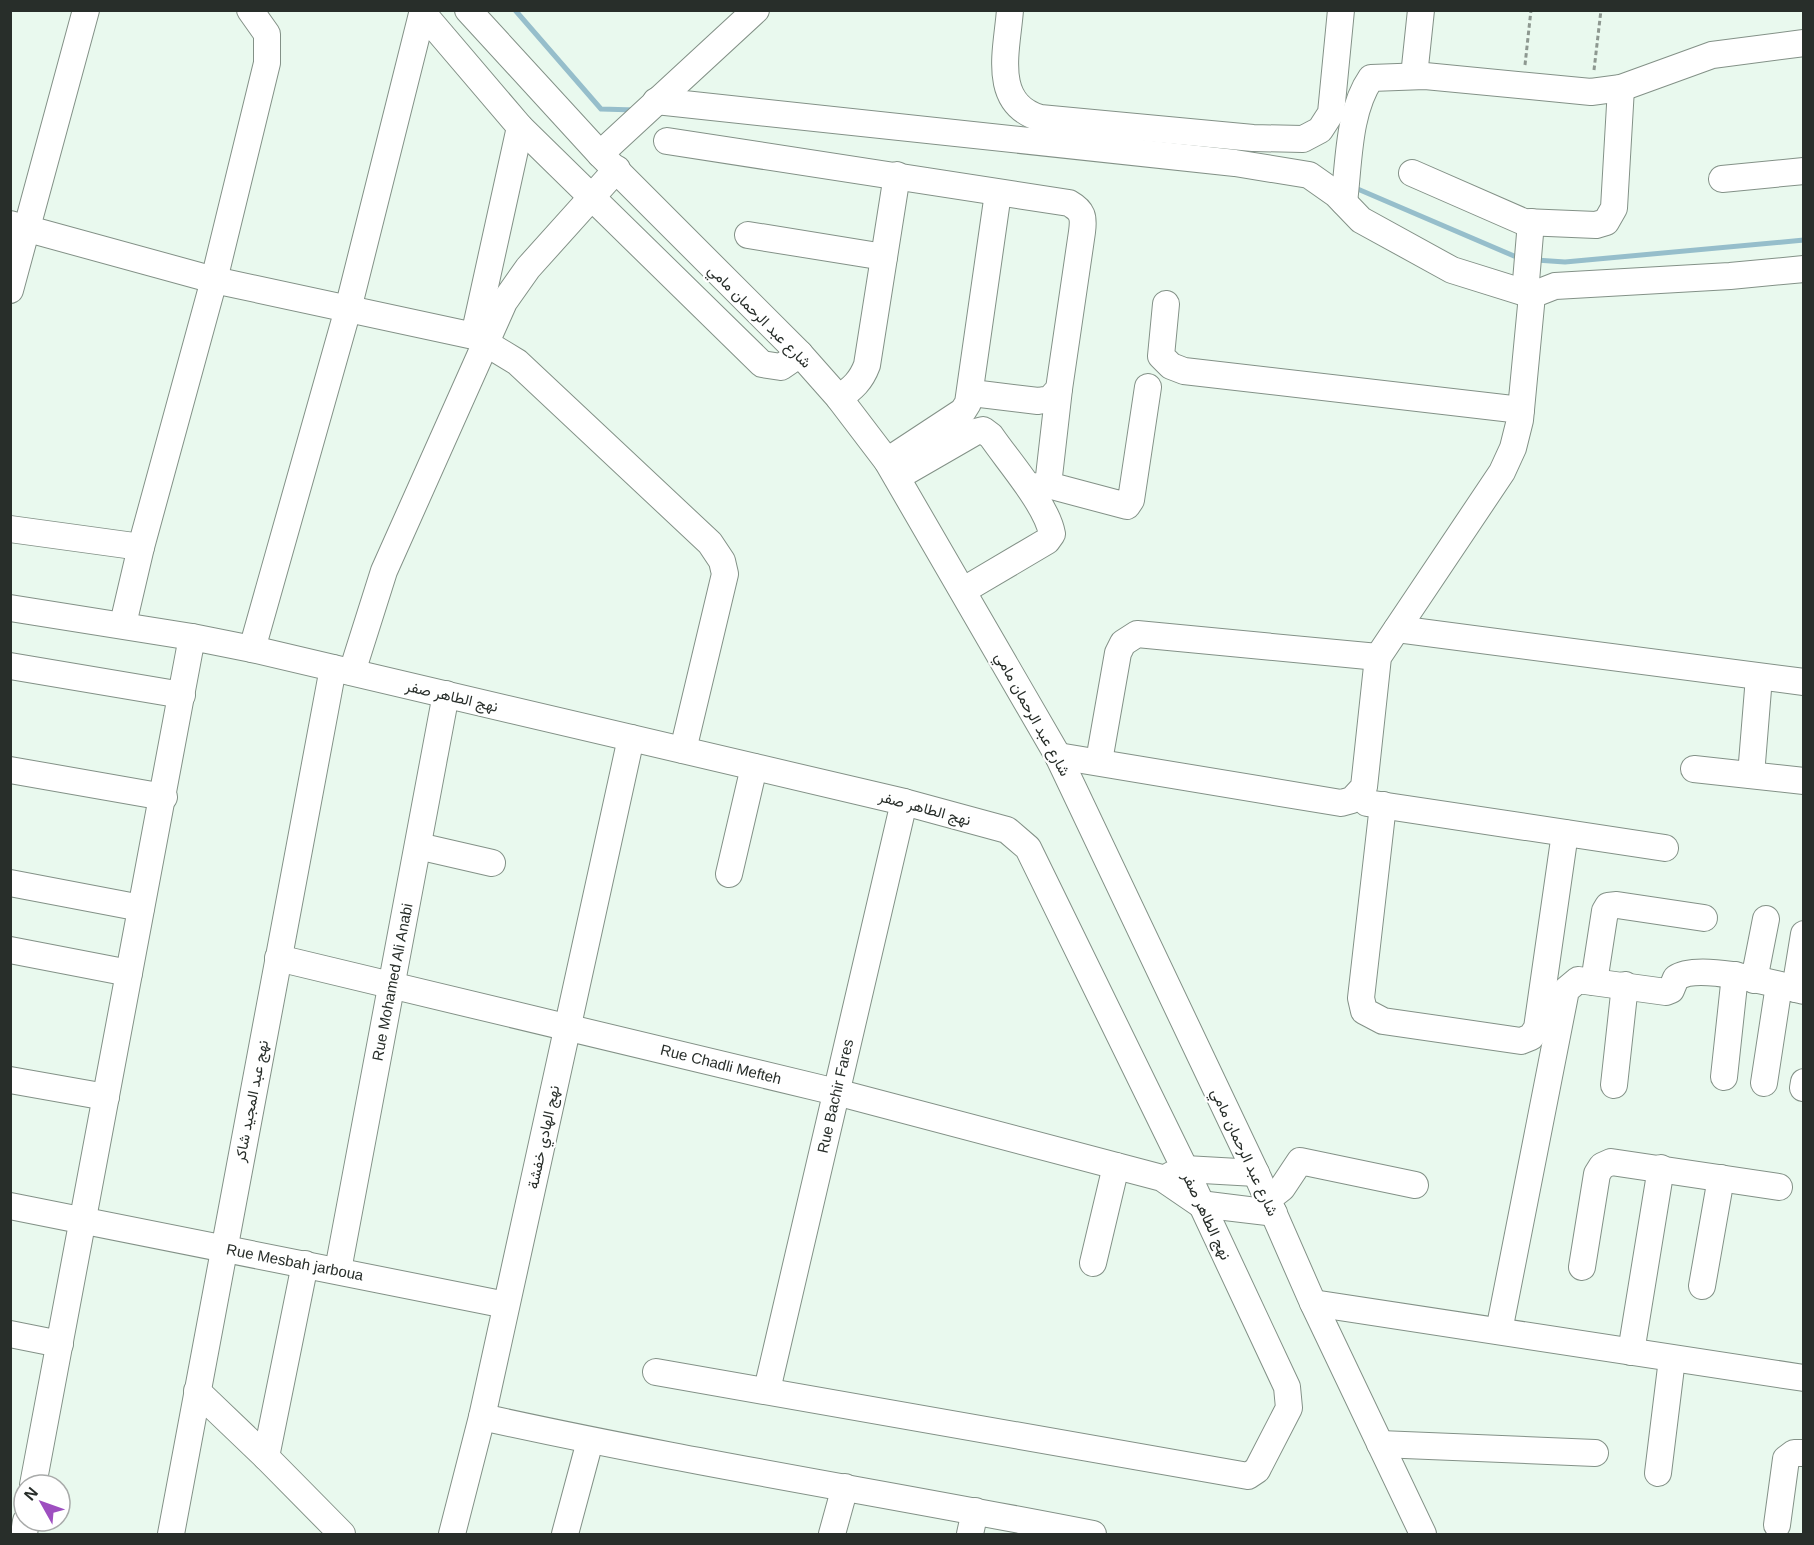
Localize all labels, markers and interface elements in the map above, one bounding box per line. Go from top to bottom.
street label: شارع عبد الرحمان مامي [701,261,815,375]
street label: شارع عبد الرحمان مامي [988,649,1074,781]
street label: نهج الطاهر صفر [403,677,500,718]
street label: نهج الطاهر صفر [876,787,973,831]
street label: Rue Mohamed Ali Anabi [368,902,416,1062]
street label: Rue Bachir Fares [814,1037,856,1155]
street label: نهج عبد المجيد شاكر [231,1039,274,1165]
street label: Rue Chadli Mefteh [659,1041,783,1087]
street label: نهج الهادي خفشة [524,1084,567,1191]
street label: شارع عبد الرحمان مامي [1203,1086,1282,1221]
street label: نهج الطاهر صفر [1176,1169,1235,1264]
street label: Rue Mesbah jarboua [225,1240,366,1284]
north arrow [12,1473,72,1533]
text: N [21,1484,41,1504]

